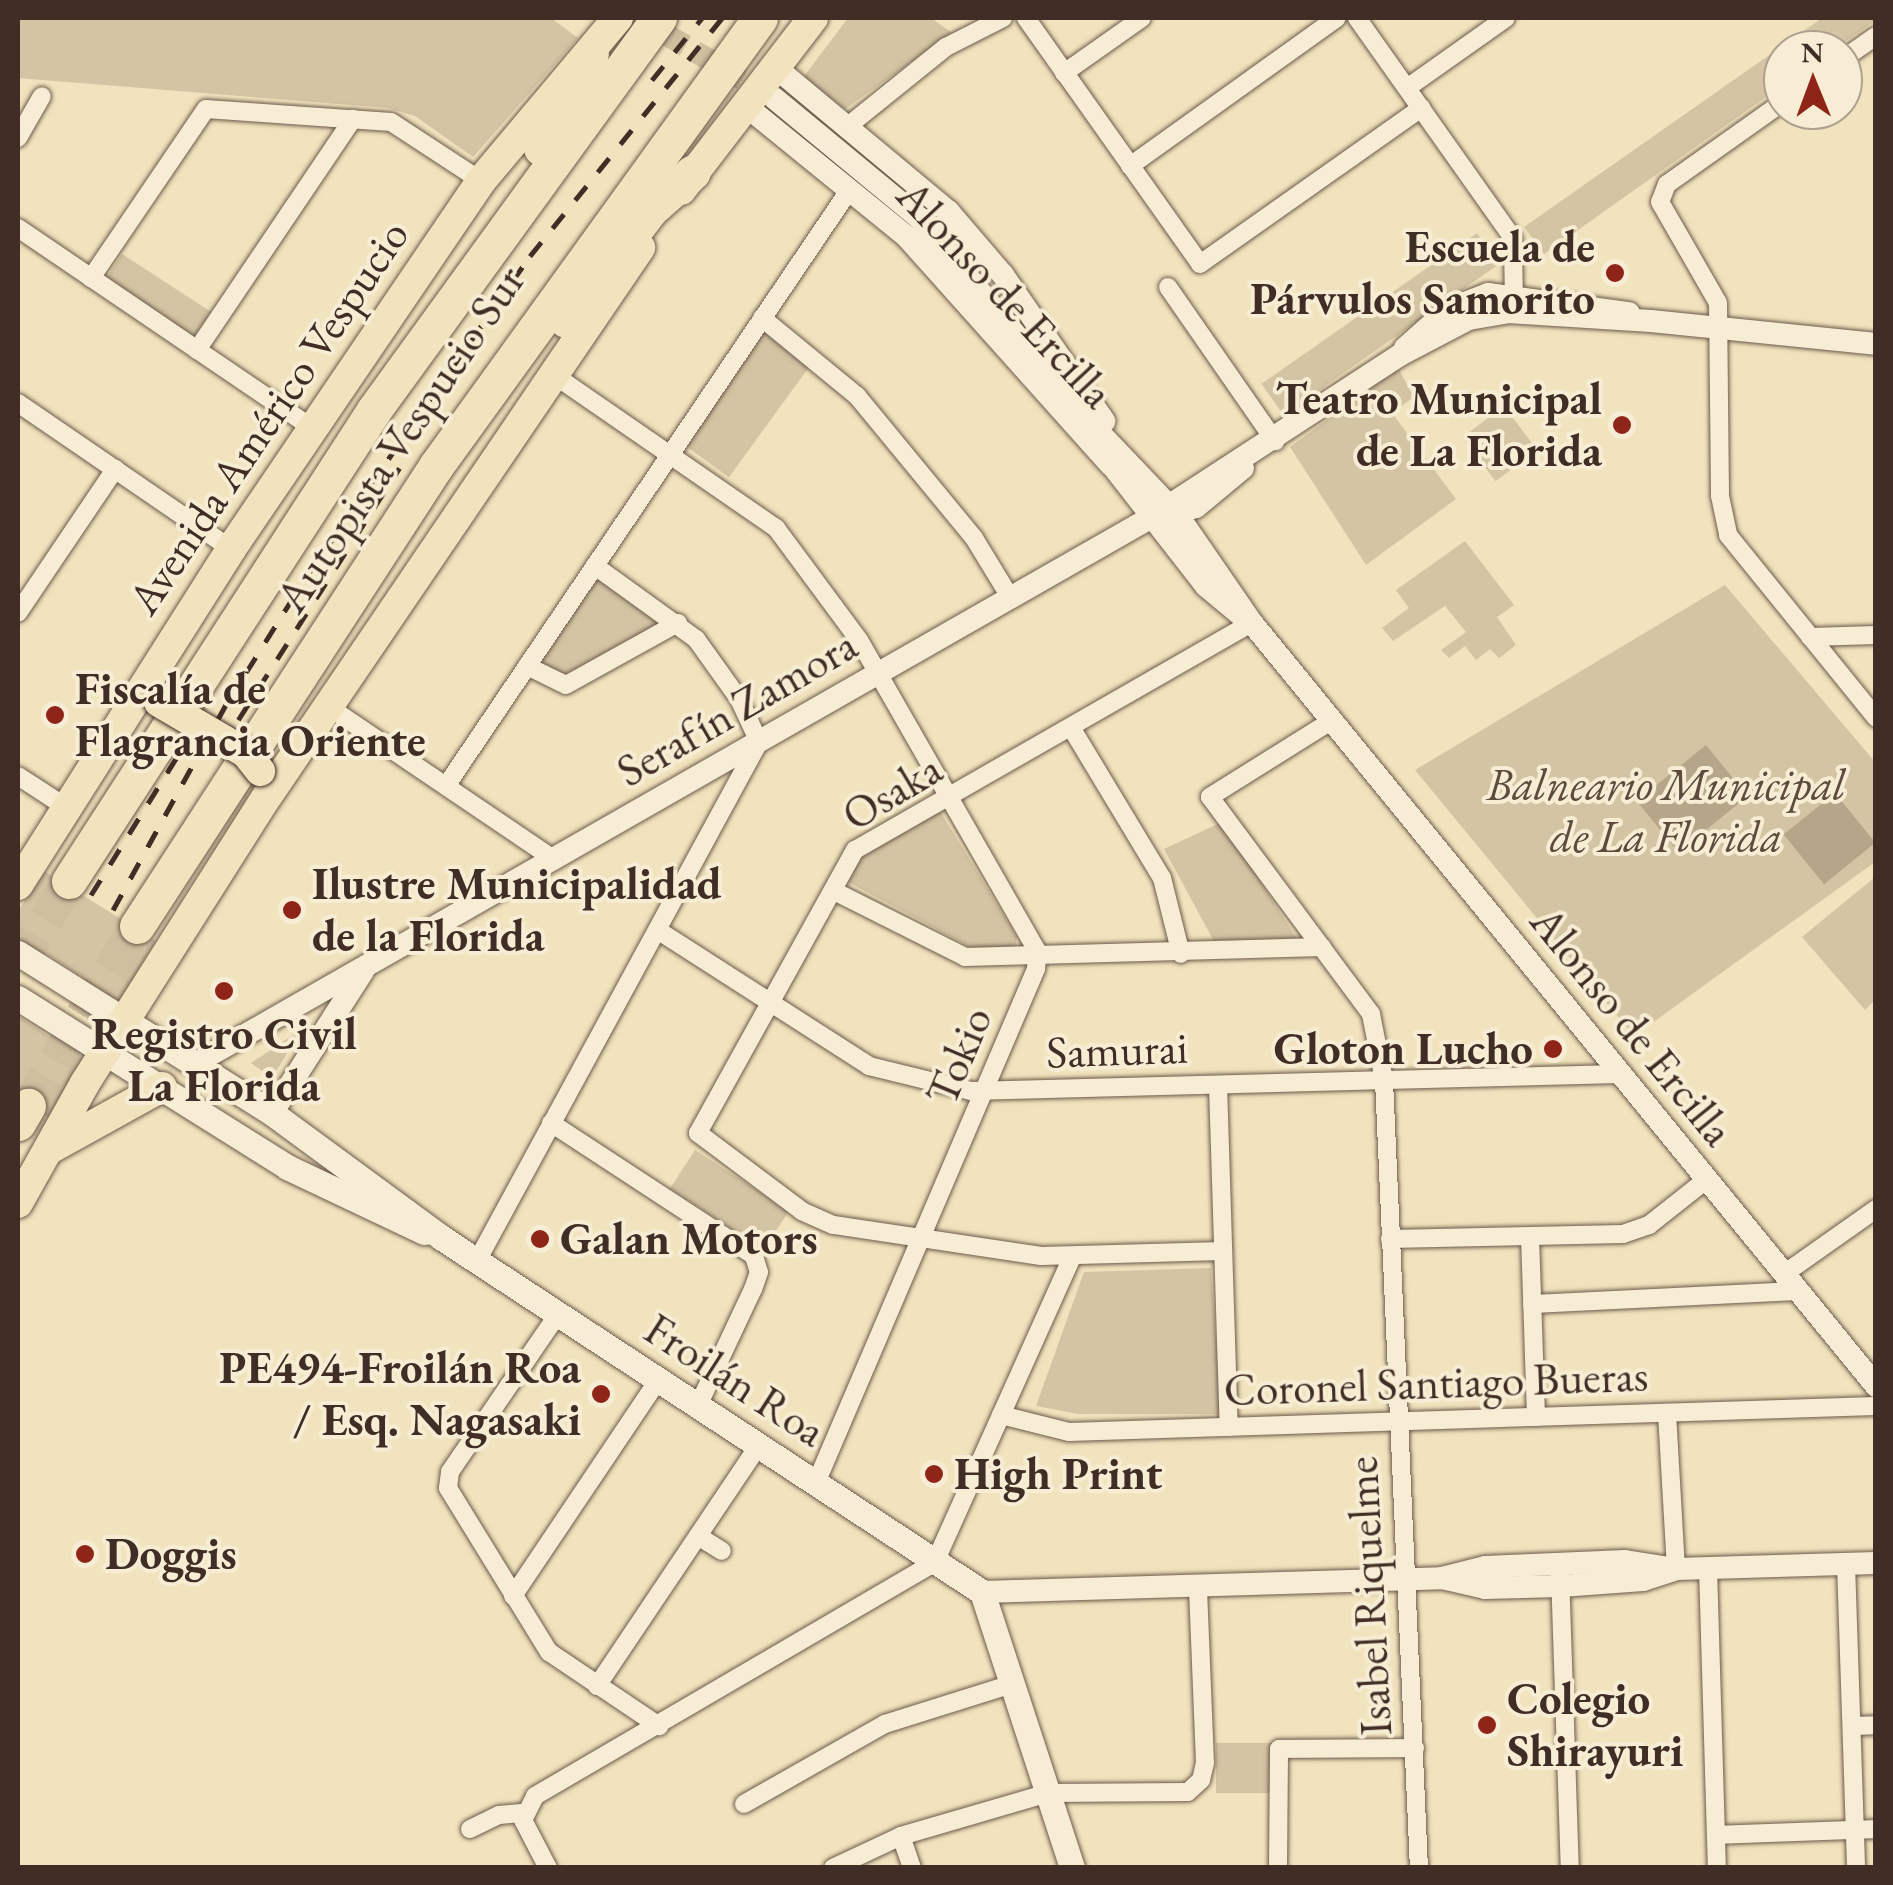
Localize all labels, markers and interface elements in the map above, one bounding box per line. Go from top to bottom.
north arrow [1763,30,1863,130]
text: N [1801,34,1824,70]
street label: Alonso de Ercilla [886,169,1124,419]
street label: Avenida Américo Vespucio [116,210,420,624]
place label: Escuela de Párvulos Samorito [1250,220,1595,326]
street label: Autopista Vespucio Sur [264,255,536,623]
marker: Escuela de Párvulos Samorito [1604,262,1626,284]
place label: Teatro Municipal de La Florida [1276,372,1602,478]
marker: Teatro Municipal de La Florida [1611,414,1633,436]
street label: Serafín Zamora [607,618,867,798]
place label: Fiscalía de Flagrancia Oriente [75,662,426,768]
marker: Fiscalía de Flagrancia Oriente [44,704,66,726]
street label: Osaka [833,742,951,842]
park label: Balneario Municipal de La Florida [1487,758,1845,864]
place label: Ilustre Municipalidad de la Florida [312,857,722,963]
street label: Alonso de Ercilla [1519,895,1745,1157]
marker: Ilustre Municipalidad de la Florida [281,899,303,921]
marker: Registro Civil La Florida [213,980,235,1002]
street label: Tokio [914,999,1004,1113]
place label: Registro Civil La Florida [91,1007,357,1113]
street label: Samurai [1045,1021,1189,1079]
place label: Gloton Lucho [1274,1022,1533,1076]
marker: Gloton Lucho [1542,1038,1564,1060]
place label: Galan Motors [560,1212,818,1266]
marker: Galan Motors [529,1228,551,1250]
street label: Froilán Roa [635,1302,835,1458]
place label: PE494-Froilán Roa / Esq. Nagasaki [219,1341,581,1447]
street label: Coronel Santiago Bueras [1223,1349,1649,1417]
marker: PE494-Froilán Roa / Esq. Nagasaki [590,1383,612,1405]
place label: High Print [954,1447,1162,1501]
street label: Isabel Riquelme [1335,1455,1403,1737]
marker: High Print [923,1463,945,1485]
place label: Doggis [105,1527,237,1581]
marker: Doggis [74,1543,96,1565]
place label: Colegio Shirayuri [1507,1672,1683,1778]
marker: Colegio Shirayuri [1476,1714,1498,1736]

